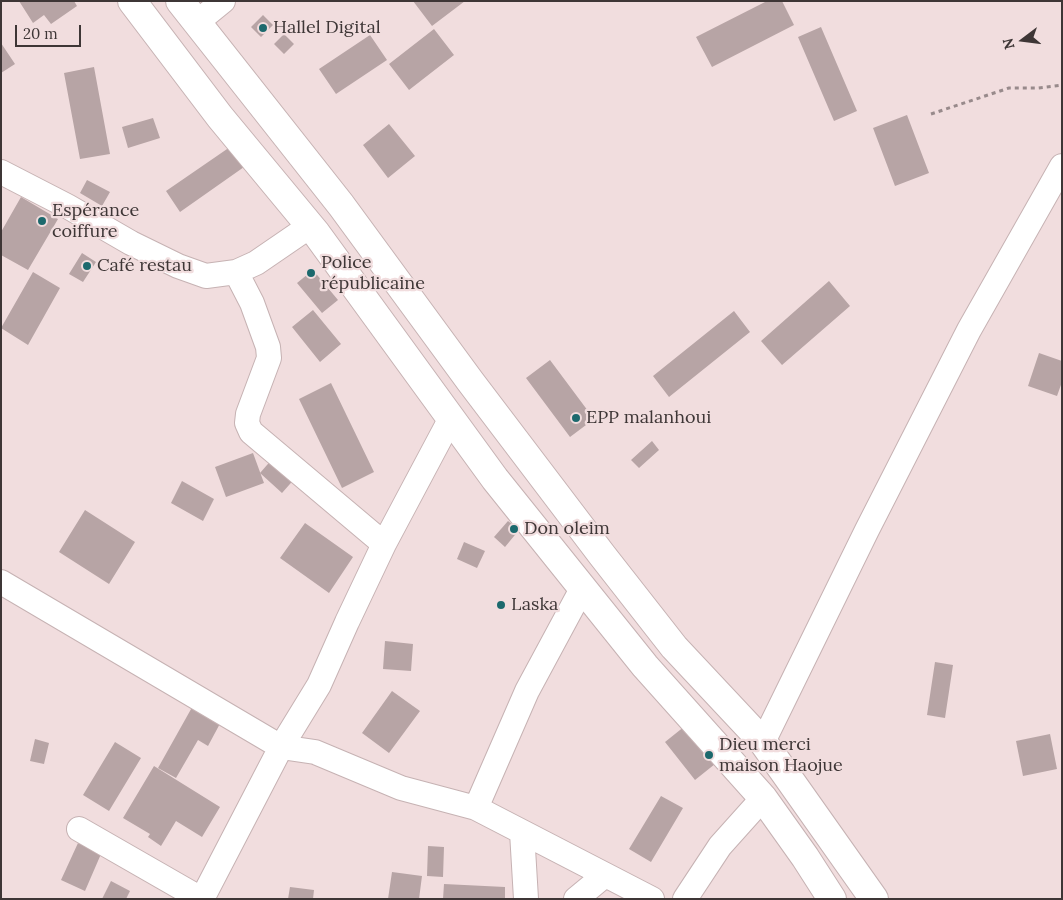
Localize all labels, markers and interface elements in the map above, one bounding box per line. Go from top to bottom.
scale bar [18,15,84,47]
north arrow [998,15,1048,65]
place label: Hallel Digital [273,17,381,39]
marker: Hallel Digital [257,22,269,34]
text: 20 m [23,24,58,43]
text: N [998,36,1019,51]
place label: Espérance coiffure [52,200,139,242]
marker: Espérance coiffure [36,215,48,227]
place label: Police républicaine [321,252,425,294]
place label: Café restau [97,255,192,277]
marker: Café restau [81,260,93,272]
marker: Police républicaine [305,267,317,279]
place label: EPP malanhoui [586,407,711,429]
marker: EPP malanhoui [570,412,582,424]
place label: Don oleim [524,518,610,540]
marker: Don oleim [508,523,520,535]
place label: Laska [511,594,558,616]
marker: Laska [495,599,507,611]
place label: Dieu merci maison Haojue [719,734,843,776]
marker: Dieu merci maison Haojue [703,749,715,761]

